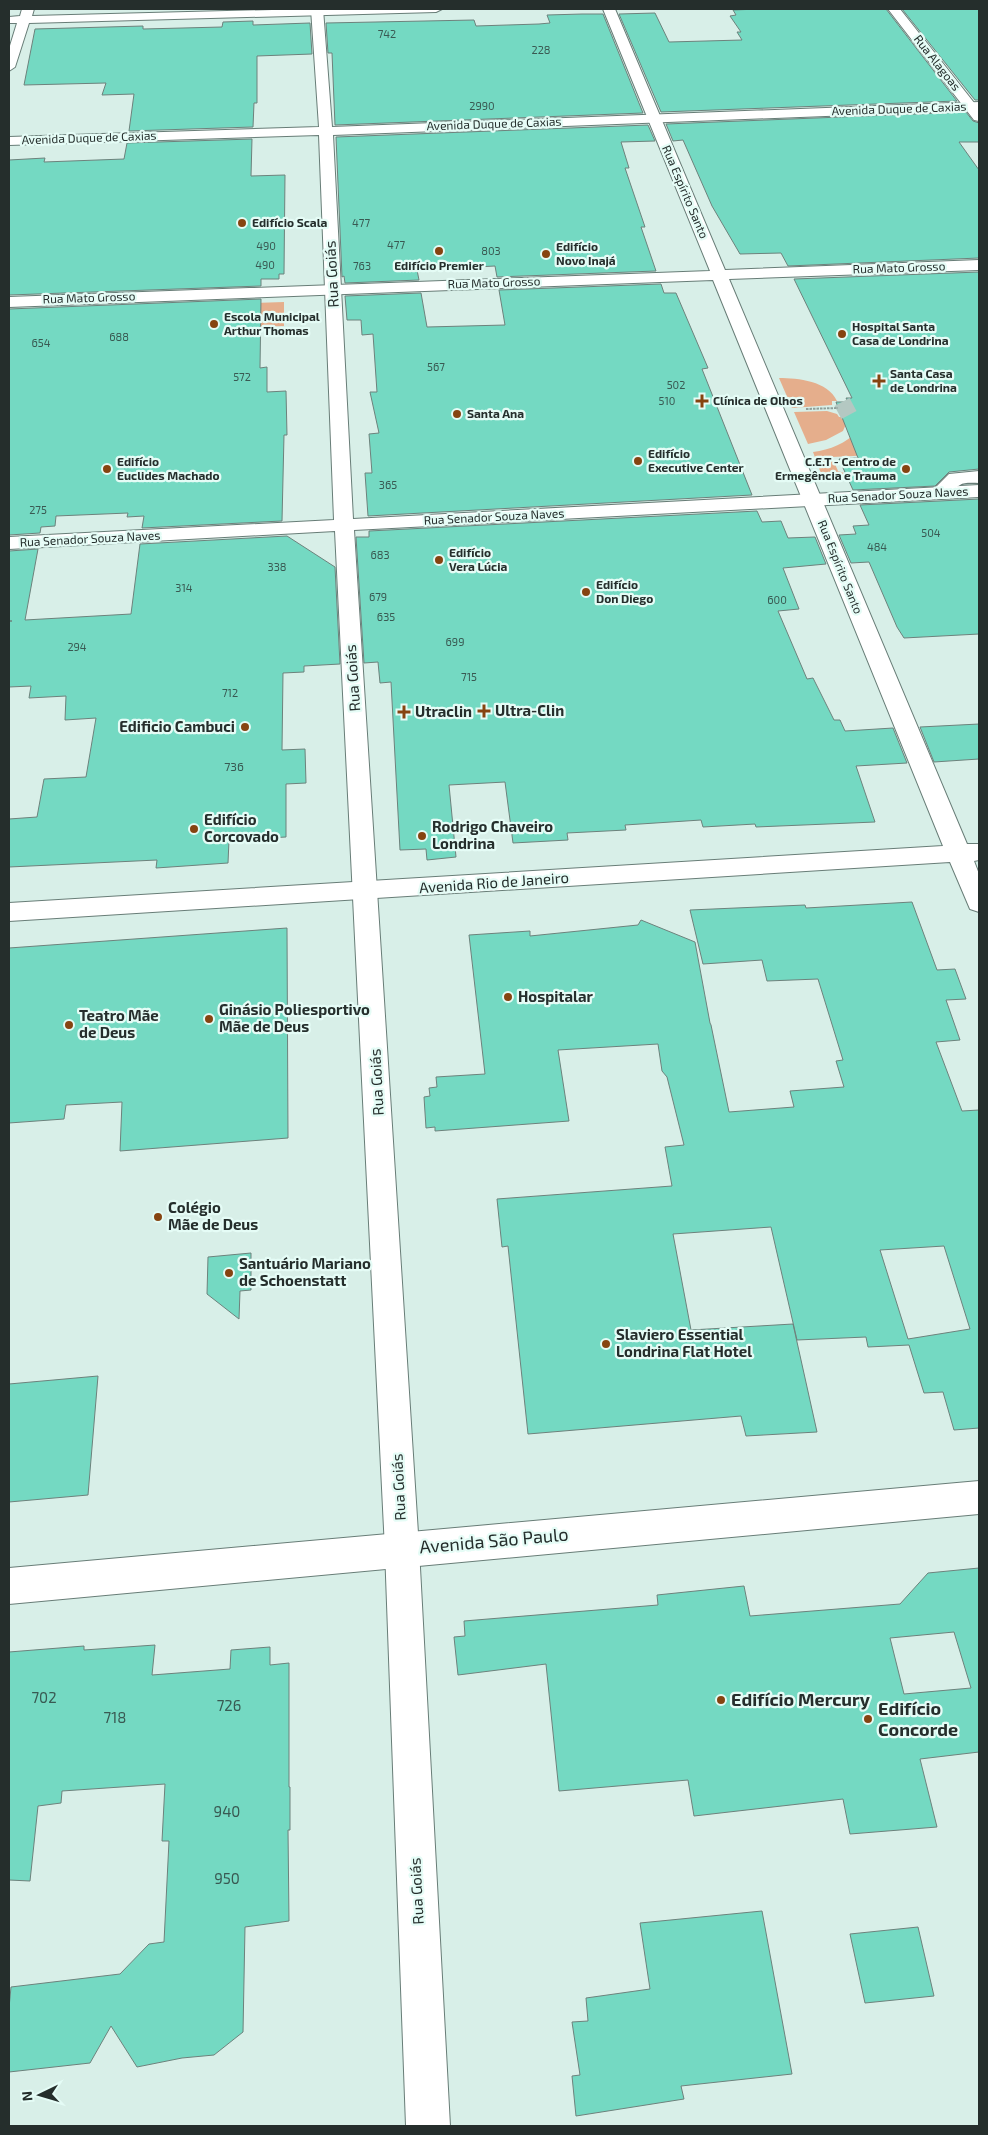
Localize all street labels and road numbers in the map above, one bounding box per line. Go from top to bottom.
street label: Rua Alagoas [912,32,964,93]
street label: Avenida Duque de Caxias [831,99,967,117]
street label: Avenida Duque de Caxias [426,114,562,132]
street label: Avenida Duque de Caxias [21,128,157,146]
street label: Rua Espírito Santo [660,143,712,240]
street label: Rua Goiás [320,240,342,308]
street label: Rua Mato Grosso [852,258,946,276]
street label: Rua Mato Grosso [447,273,541,291]
street label: Rua Mato Grosso [42,288,136,306]
street label: Rua Senador Souza Naves [827,483,969,505]
street label: Rua Senador Souza Naves [423,505,565,527]
street label: Rua Espírito Santo [816,518,866,616]
street label: Rua Senador Souza Naves [19,527,161,549]
street label: Rua Goiás [341,644,363,712]
street label: Avenida Rio de Janeiro [418,868,570,896]
street label: Rua Goiás [365,1048,387,1116]
street label: Rua Goiás [387,1453,409,1521]
street label: Avenida São Paulo [418,1523,569,1557]
street label: Rua Goiás [405,1857,427,1925]

